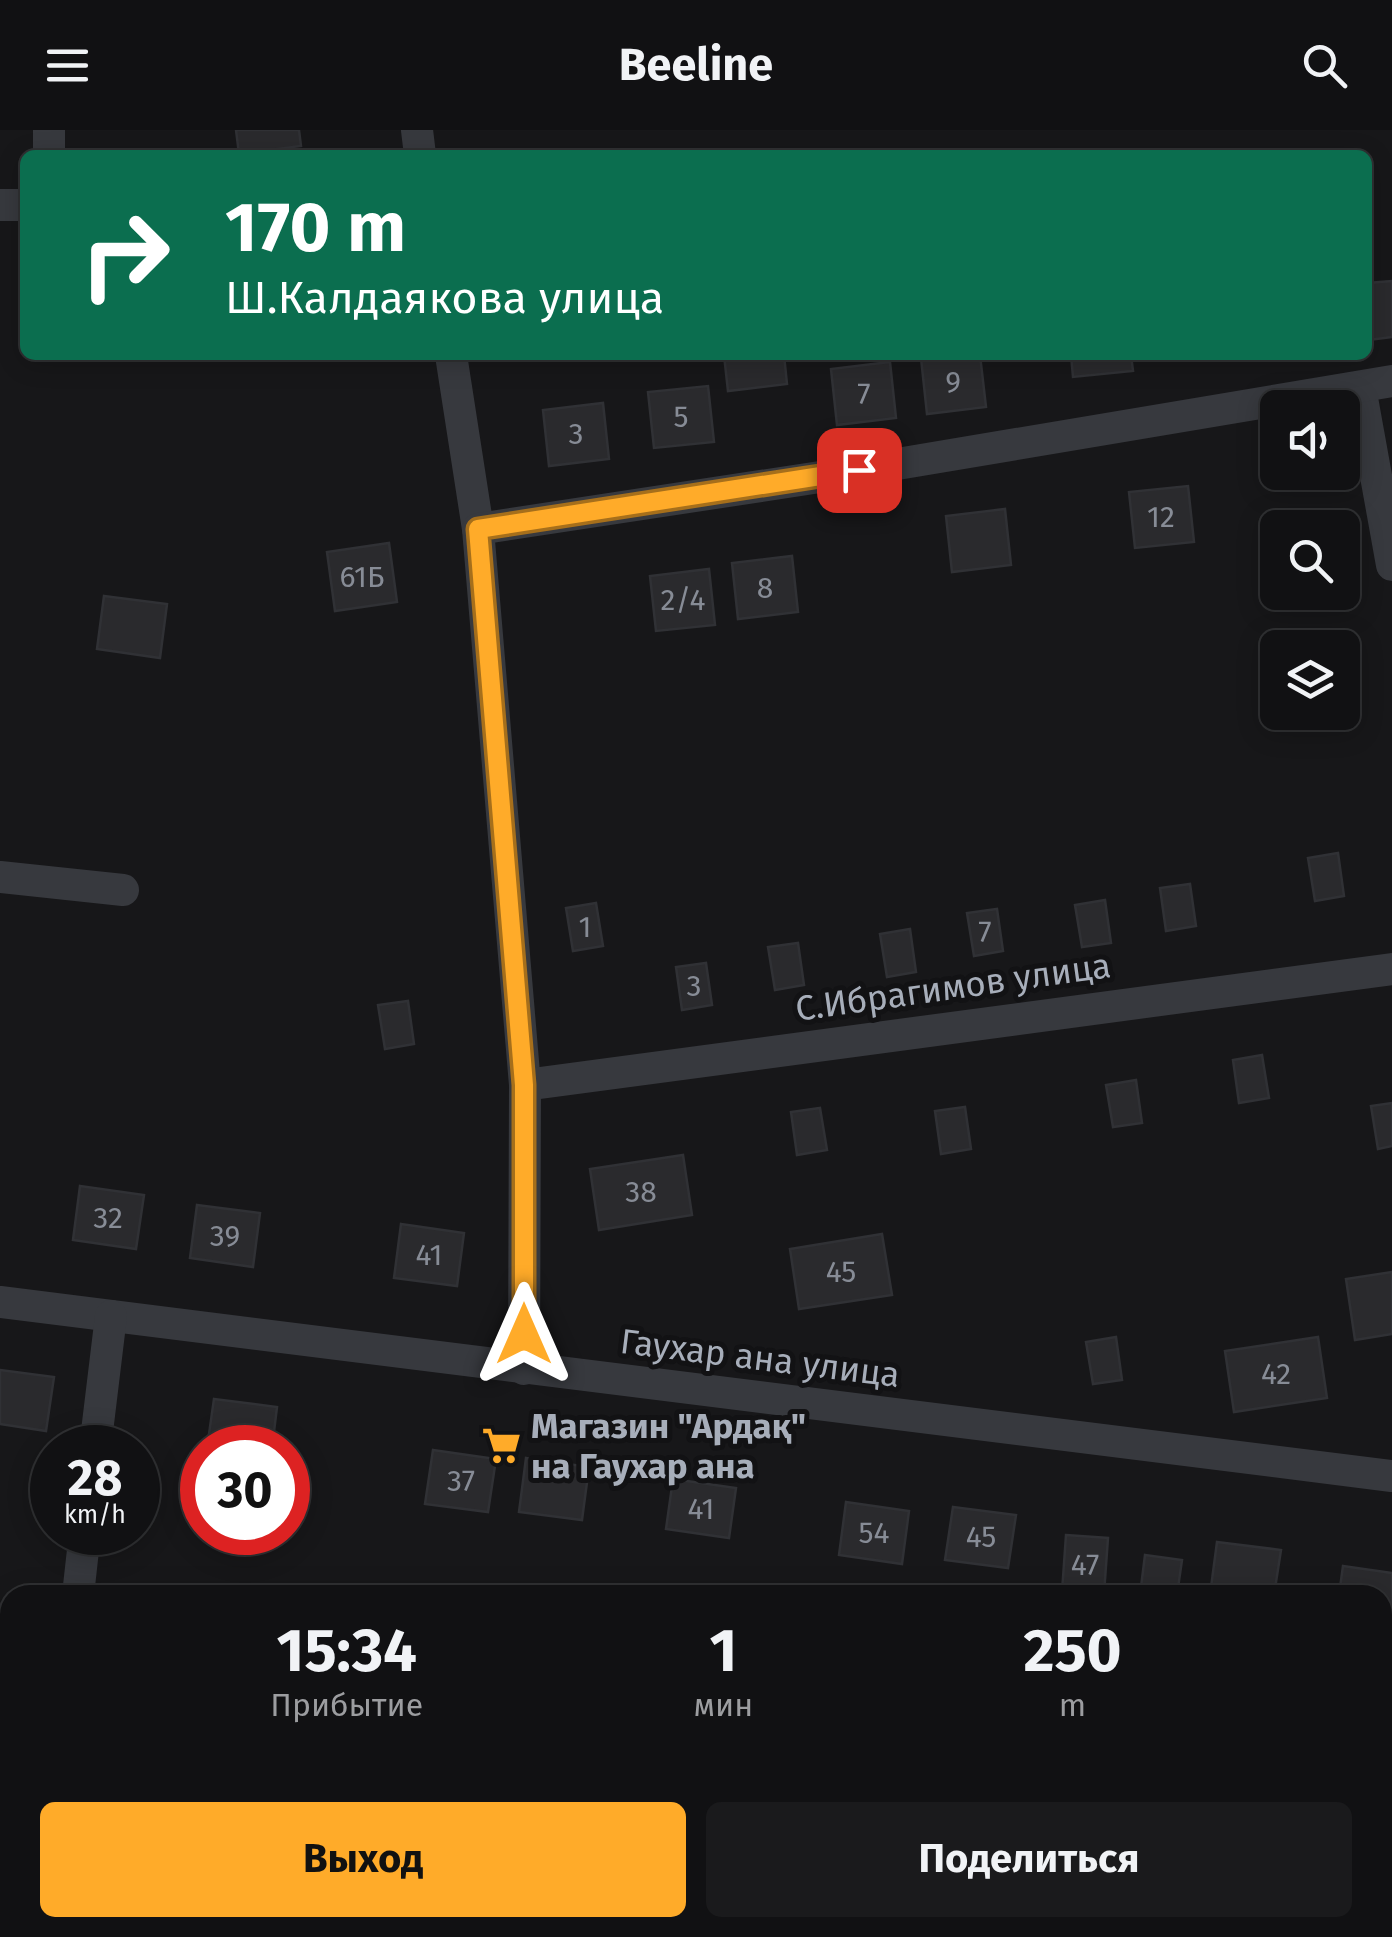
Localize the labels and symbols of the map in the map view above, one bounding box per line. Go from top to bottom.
house number: 9 [945,364,961,400]
house number: 7 [857,376,871,412]
house number: 5 [673,399,689,435]
house number: 3 [569,416,583,452]
pin [817,428,902,513]
house number: 12 [1147,499,1175,535]
house number: 61Б [340,559,384,595]
house number: 8 [757,570,773,606]
house number: 2/4 [661,582,705,618]
house number: 1 [579,909,592,945]
house number: 7 [978,914,992,950]
street label: С.Ибрагимов улица [793,944,1113,1030]
house number: 3 [687,968,701,1004]
house number: 38 [625,1174,657,1210]
house number: 32 [93,1200,123,1236]
house number: 39 [210,1218,240,1254]
house number: 41 [415,1237,443,1273]
house number: 45 [826,1254,856,1290]
position arrow [472,1282,576,1386]
street label: Гаухар ана улица [618,1320,902,1396]
house number: 42 [1261,1356,1291,1392]
place label: Магазин "Ардақ" на Гаухар ана [531,1405,806,1487]
speed limit sign: 30 [180,1425,310,1555]
supermarket icon: Магазин "Ардақ" на Гаухар ана [480,1425,522,1467]
house number: 37 [447,1463,475,1499]
house number: 41 [687,1491,715,1527]
house number: 54 [859,1515,890,1551]
house number: 45 [966,1519,996,1555]
house number: 47 [1071,1547,1099,1583]

